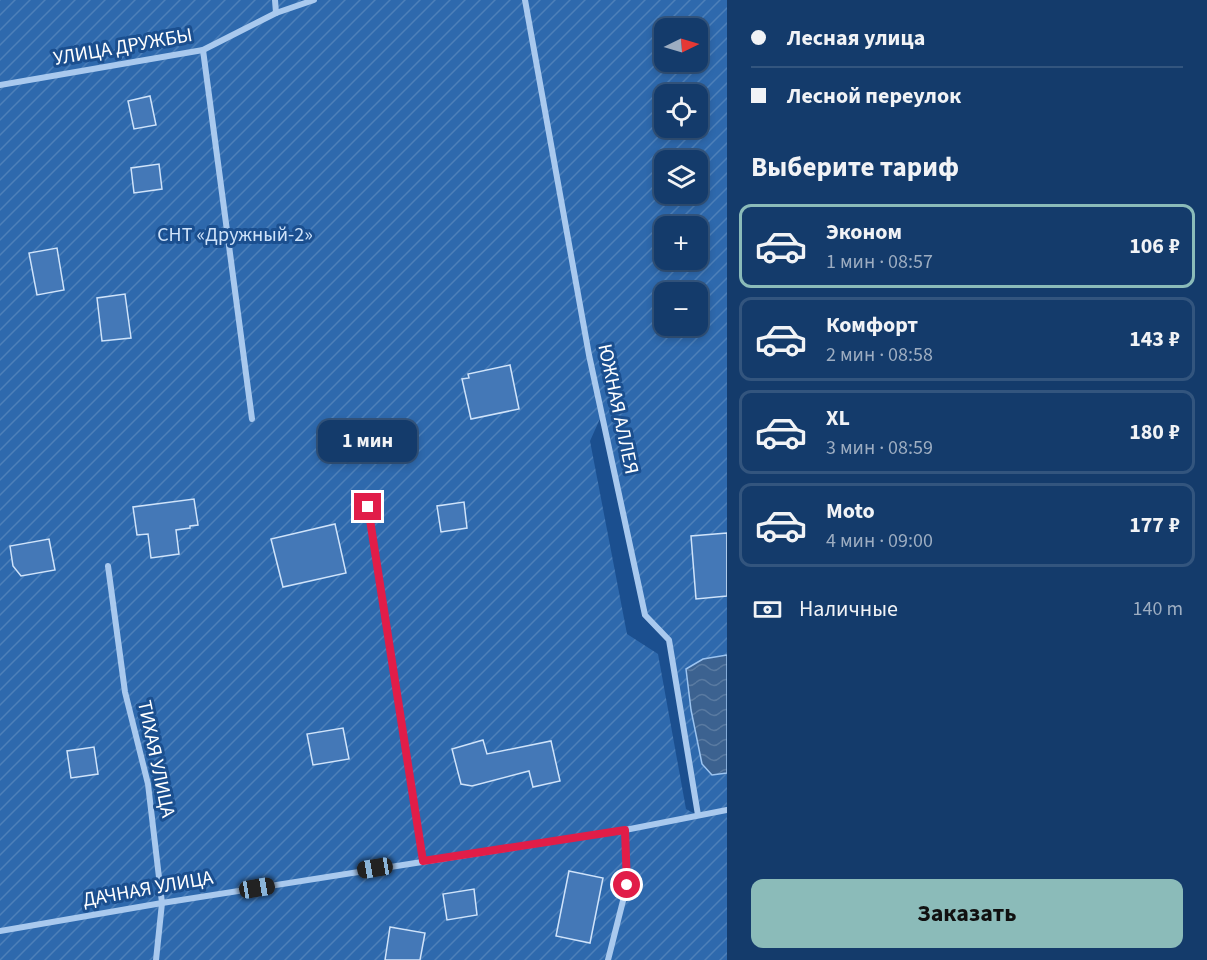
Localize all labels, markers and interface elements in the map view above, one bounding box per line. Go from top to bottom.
north arrow [654,18,708,72]
map controls [654,18,708,336]
street label: УЛИЦА ДРУЖБЫ [51,21,195,73]
text: Лесная улица [787,22,925,54]
text: Лесной переулок [787,80,961,112]
button: locate [654,84,708,138]
text: Выберите тариф [751,148,959,187]
button: layers [654,150,708,204]
button: + [654,216,708,270]
text: Эконом [826,216,902,248]
icon: car [754,219,808,273]
park label: СНТ «Дружный-2» [157,221,313,249]
text: 106 ₽ [1129,230,1180,262]
text: 1 мин · 08:57 [826,248,933,276]
button: − [654,282,708,336]
text: Комфорт [826,309,918,341]
icon: car [754,312,808,366]
text: 143 ₽ [1129,323,1180,355]
street label: ЮЖНАЯ АЛЛЕЯ [591,341,645,477]
text: 2 мин · 08:58 [826,341,933,369]
text: XL [826,402,850,434]
icon: car [754,405,808,459]
text: 180 ₽ [1129,416,1180,448]
callout: 1 мин [318,420,418,462]
text: 1 мин [342,427,393,455]
text: 3 мин · 08:59 [826,434,933,462]
route end [354,493,381,520]
text: Moto [826,495,875,527]
icon: car [754,498,808,552]
text: 177 ₽ [1129,509,1180,541]
text: 4 мин · 09:00 [826,527,933,555]
icon: cash [751,593,784,626]
text: Наличные [799,593,898,625]
text: 140 m [1133,595,1183,623]
street label: ТИХАЯ УЛИЦА [130,698,182,820]
car [356,856,394,880]
street label: ДАЧНАЯ УЛИЦА [81,864,216,914]
route start [613,871,640,898]
car [238,876,276,900]
button: Заказать [751,879,1183,948]

